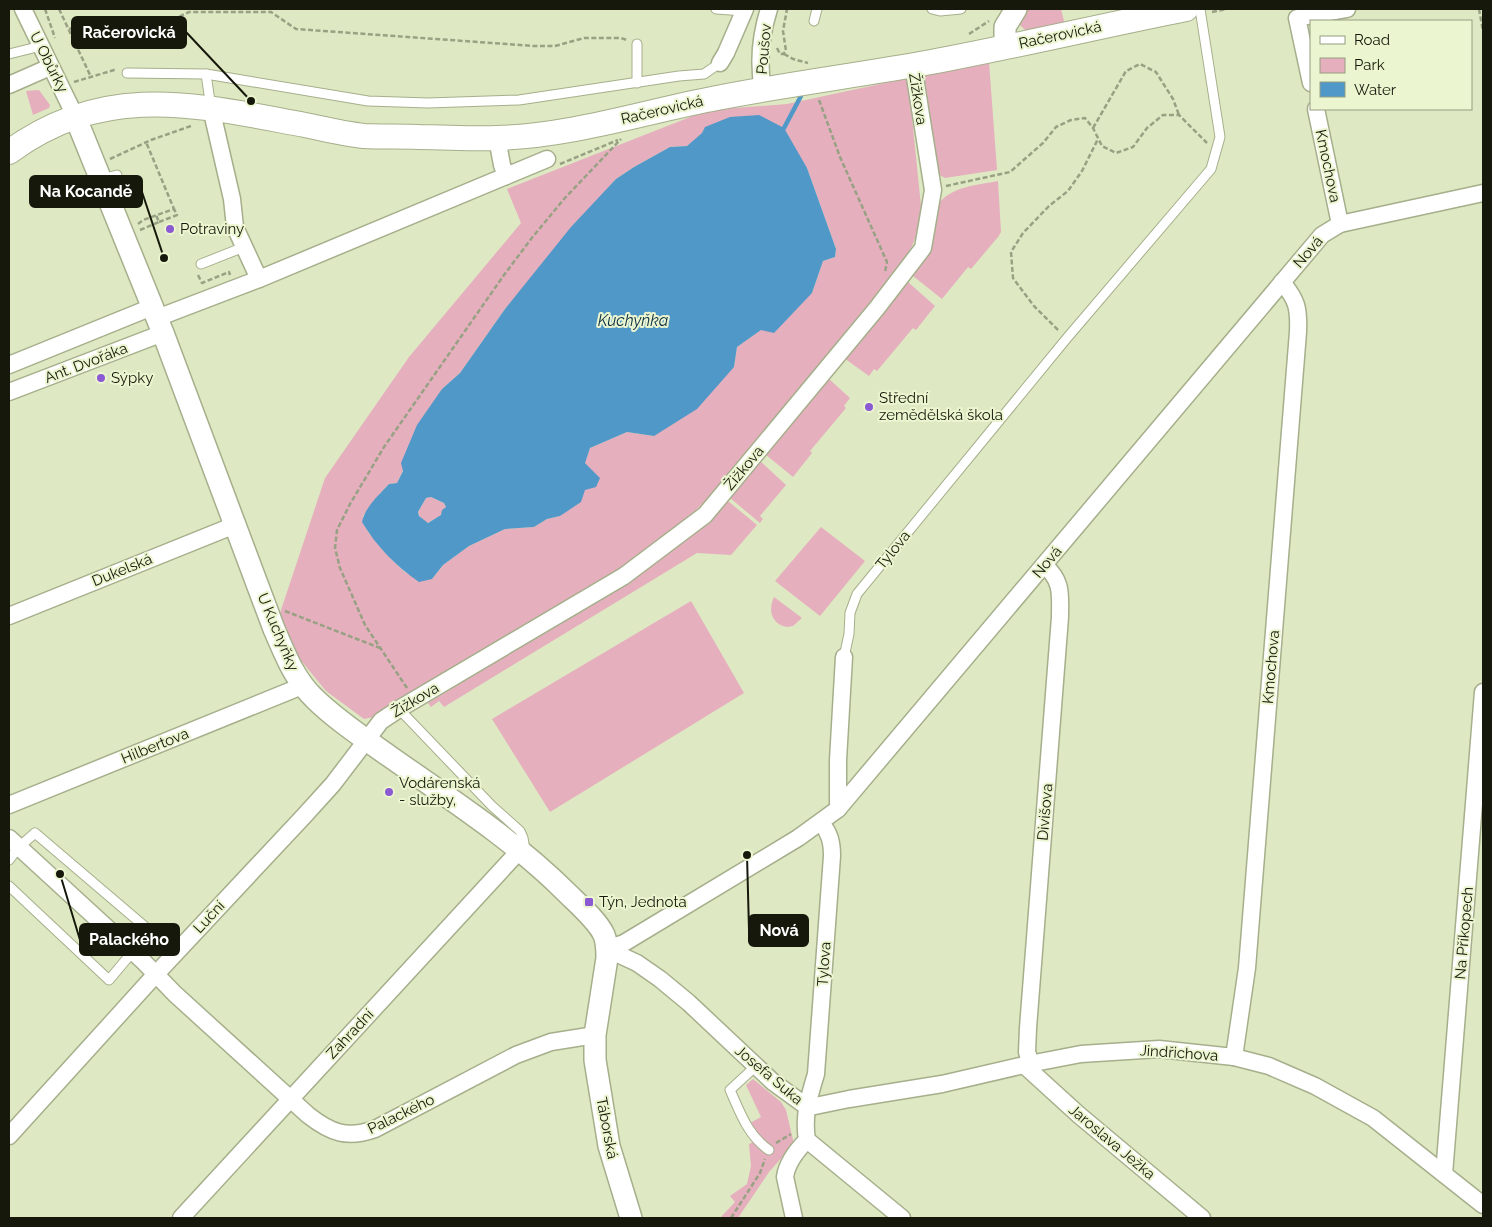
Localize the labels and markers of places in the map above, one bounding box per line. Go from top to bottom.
callout: Račerovická [72,17,186,48]
callout: Na Kocandě [30,176,142,207]
place label: Potraviny [180,220,244,238]
marker: Potraviny [164,223,176,235]
place label: Sýpky [111,369,153,387]
marker: Sýpky [95,372,107,384]
place label: Střední zemědělská škola [879,389,1003,424]
marker: Střední zemědělská škola [863,401,875,413]
place label: Vodárenská - služby, [399,774,481,809]
marker: Vodárenská - služby, [383,786,395,798]
place label: Týn, Jednota [599,893,687,911]
marker: Týn, Jednota [583,896,595,908]
callout: Nová [749,915,808,946]
callout: Palackého [80,924,179,955]

